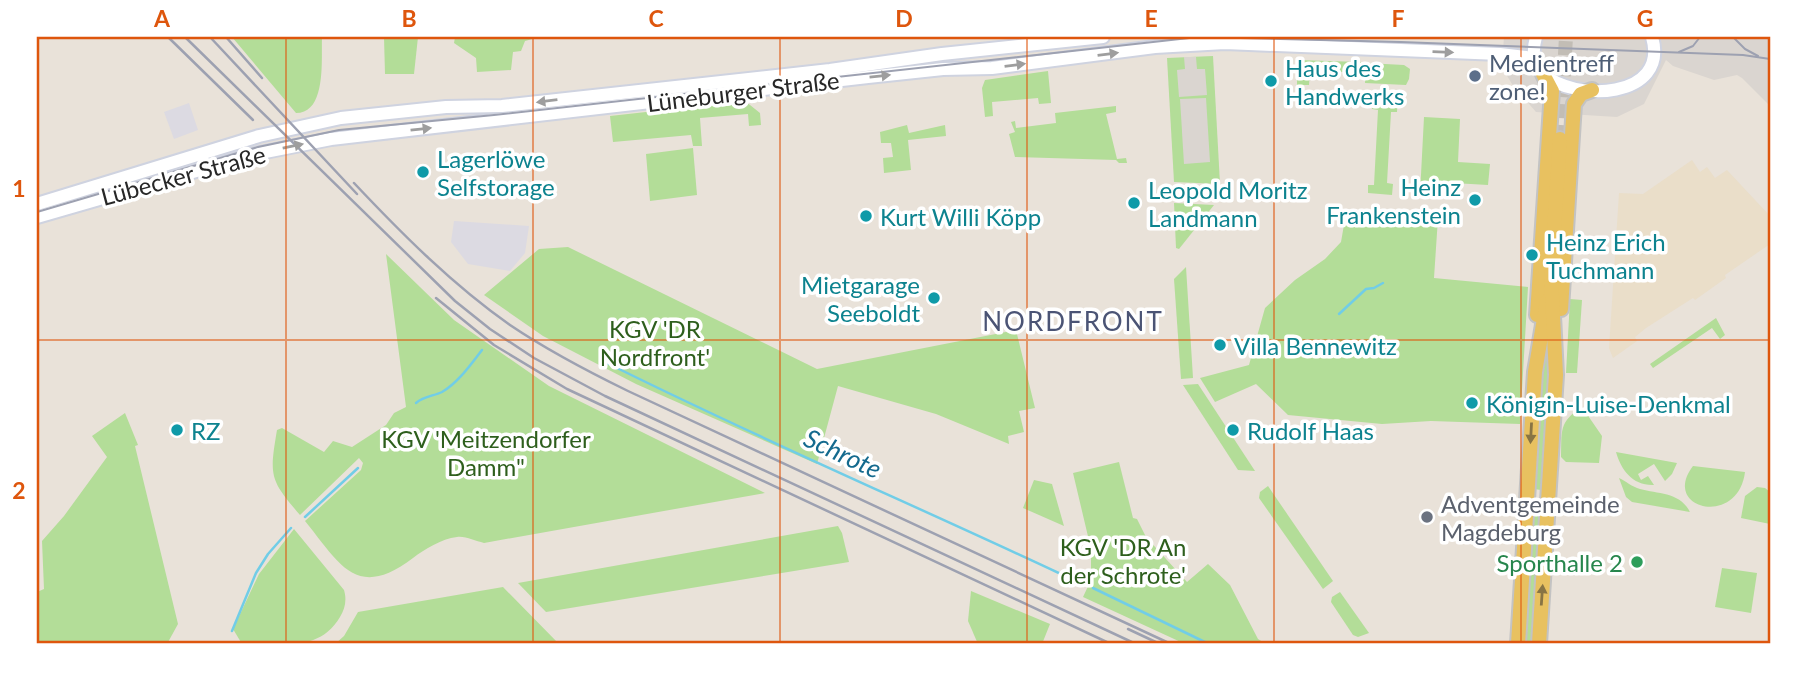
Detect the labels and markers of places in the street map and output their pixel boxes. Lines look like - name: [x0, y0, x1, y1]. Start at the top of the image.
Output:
- place label: Medientreff zone!: [1489, 48, 1614, 105]
- place label: Haus des Handwerks: [1285, 53, 1404, 110]
- marker: Medientreff zone!: [1467, 68, 1483, 84]
- marker: Haus des Handwerks: [1263, 73, 1279, 89]
- place label: Lagerlöwe Selfstorage: [437, 144, 555, 201]
- marker: Lagerlöwe Selfstorage: [415, 164, 431, 180]
- place label: Heinz Frankenstein: [1326, 172, 1461, 229]
- place label: Leopold Moritz Landmann: [1148, 175, 1308, 232]
- marker: Heinz Frankenstein: [1467, 192, 1483, 208]
- marker: Leopold Moritz Landmann: [1126, 195, 1142, 211]
- place label: Kurt Willi Köpp: [880, 202, 1041, 231]
- marker: Kurt Willi Köpp: [858, 208, 874, 224]
- place label: Heinz Erich Tuchmann: [1546, 227, 1666, 284]
- marker: Heinz Erich Tuchmann: [1524, 247, 1540, 263]
- place label: Mietgarage Seeboldt: [801, 270, 920, 327]
- marker: Mietgarage Seeboldt: [926, 290, 942, 306]
- place label: Villa Bennewitz: [1234, 331, 1397, 360]
- marker: Villa Bennewitz: [1212, 337, 1228, 353]
- place label: Königin-Luise-Denkmal: [1486, 389, 1731, 418]
- marker: Königin-Luise-Denkmal: [1464, 395, 1480, 411]
- place label: RZ: [191, 416, 220, 445]
- place label: Rudolf Haas: [1247, 416, 1374, 445]
- marker: RZ: [169, 422, 185, 438]
- marker: Rudolf Haas: [1225, 422, 1241, 438]
- place label: Adventgemeinde Magdeburg: [1441, 489, 1620, 546]
- marker: Adventgemeinde Magdeburg: [1419, 509, 1435, 525]
- place label: Sporthalle 2: [1496, 548, 1623, 577]
- marker: Sporthalle 2: [1629, 554, 1645, 570]

